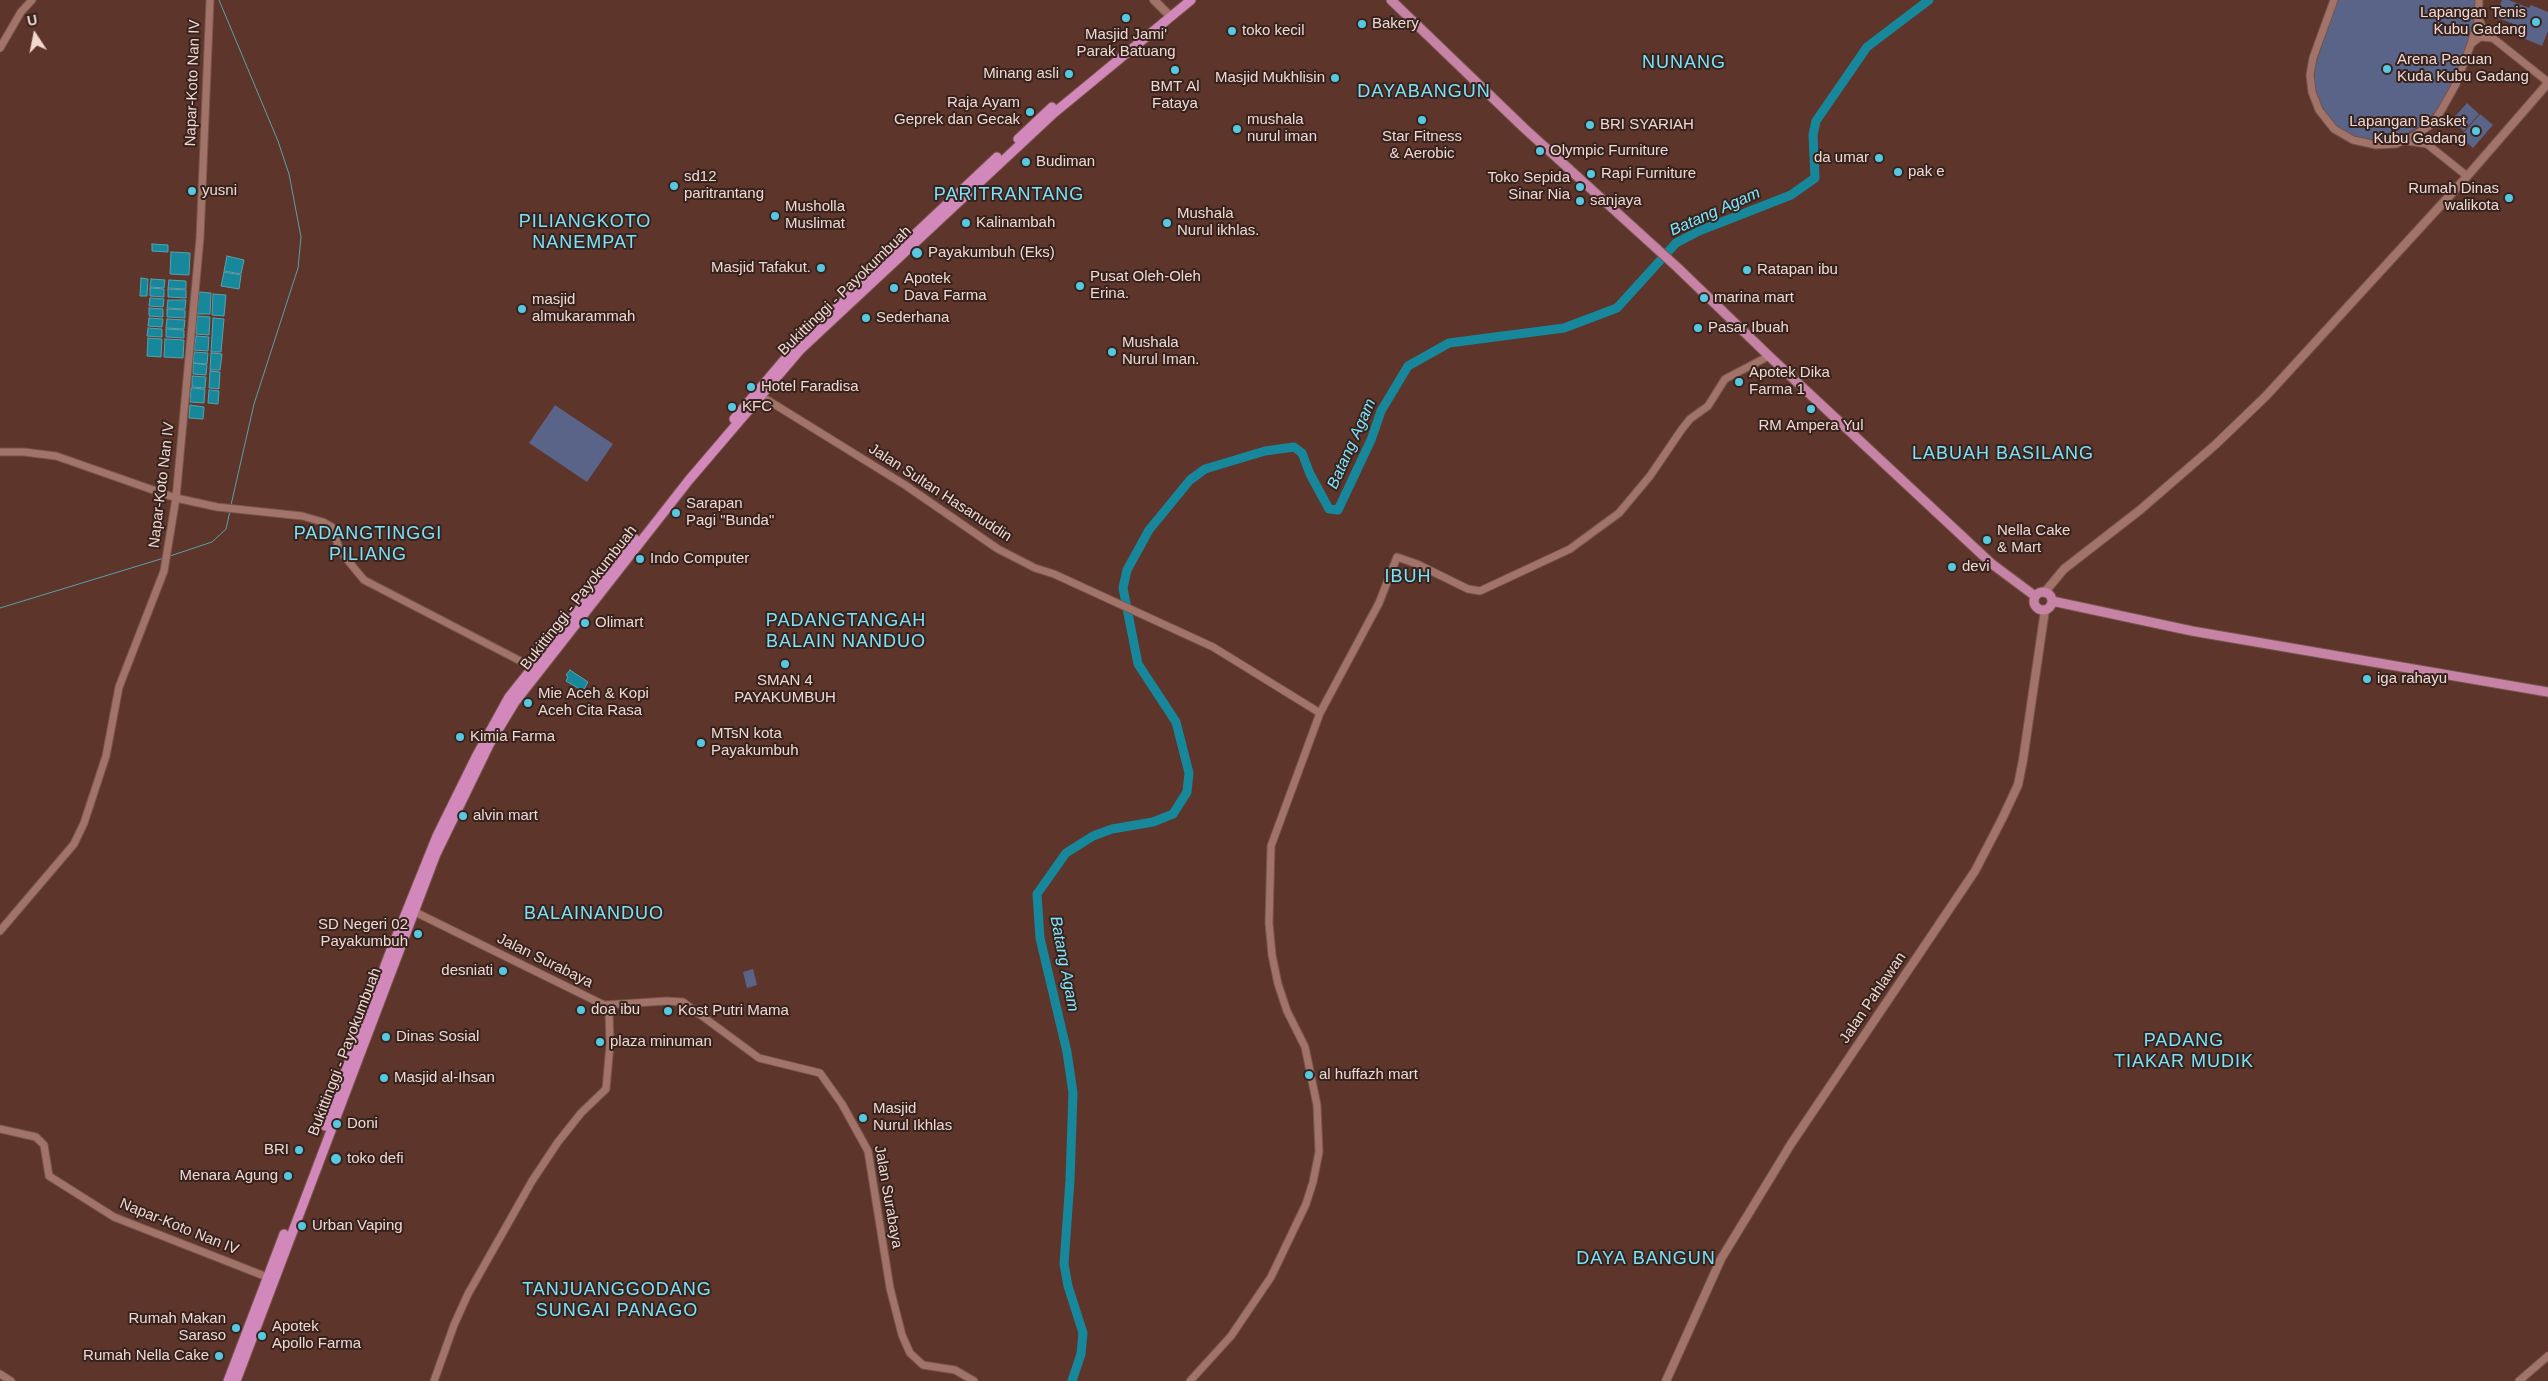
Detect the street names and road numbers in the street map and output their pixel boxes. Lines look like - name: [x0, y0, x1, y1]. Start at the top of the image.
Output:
- street label: Napar-Koto Nan IV: [182, 19, 204, 147]
- street label: Bukittinggi - Payokumbuah: [775, 223, 915, 359]
- street label: Napar-Koto Nan IV: [145, 421, 179, 549]
- street label: Jalan Sultan Hasanuddin: [865, 440, 1015, 546]
- street label: Bukittinggi - Payokumbuah: [517, 522, 641, 674]
- street label: Jalan Surabaya: [494, 930, 596, 992]
- street label: Jalan Pahlawan: [1836, 949, 1910, 1047]
- street label: Bukittinggi - Payokumbuah: [305, 965, 385, 1139]
- street label: Jalan Surabaya: [870, 1144, 906, 1250]
- street label: Napar-Koto Nan IV: [117, 1195, 241, 1259]

